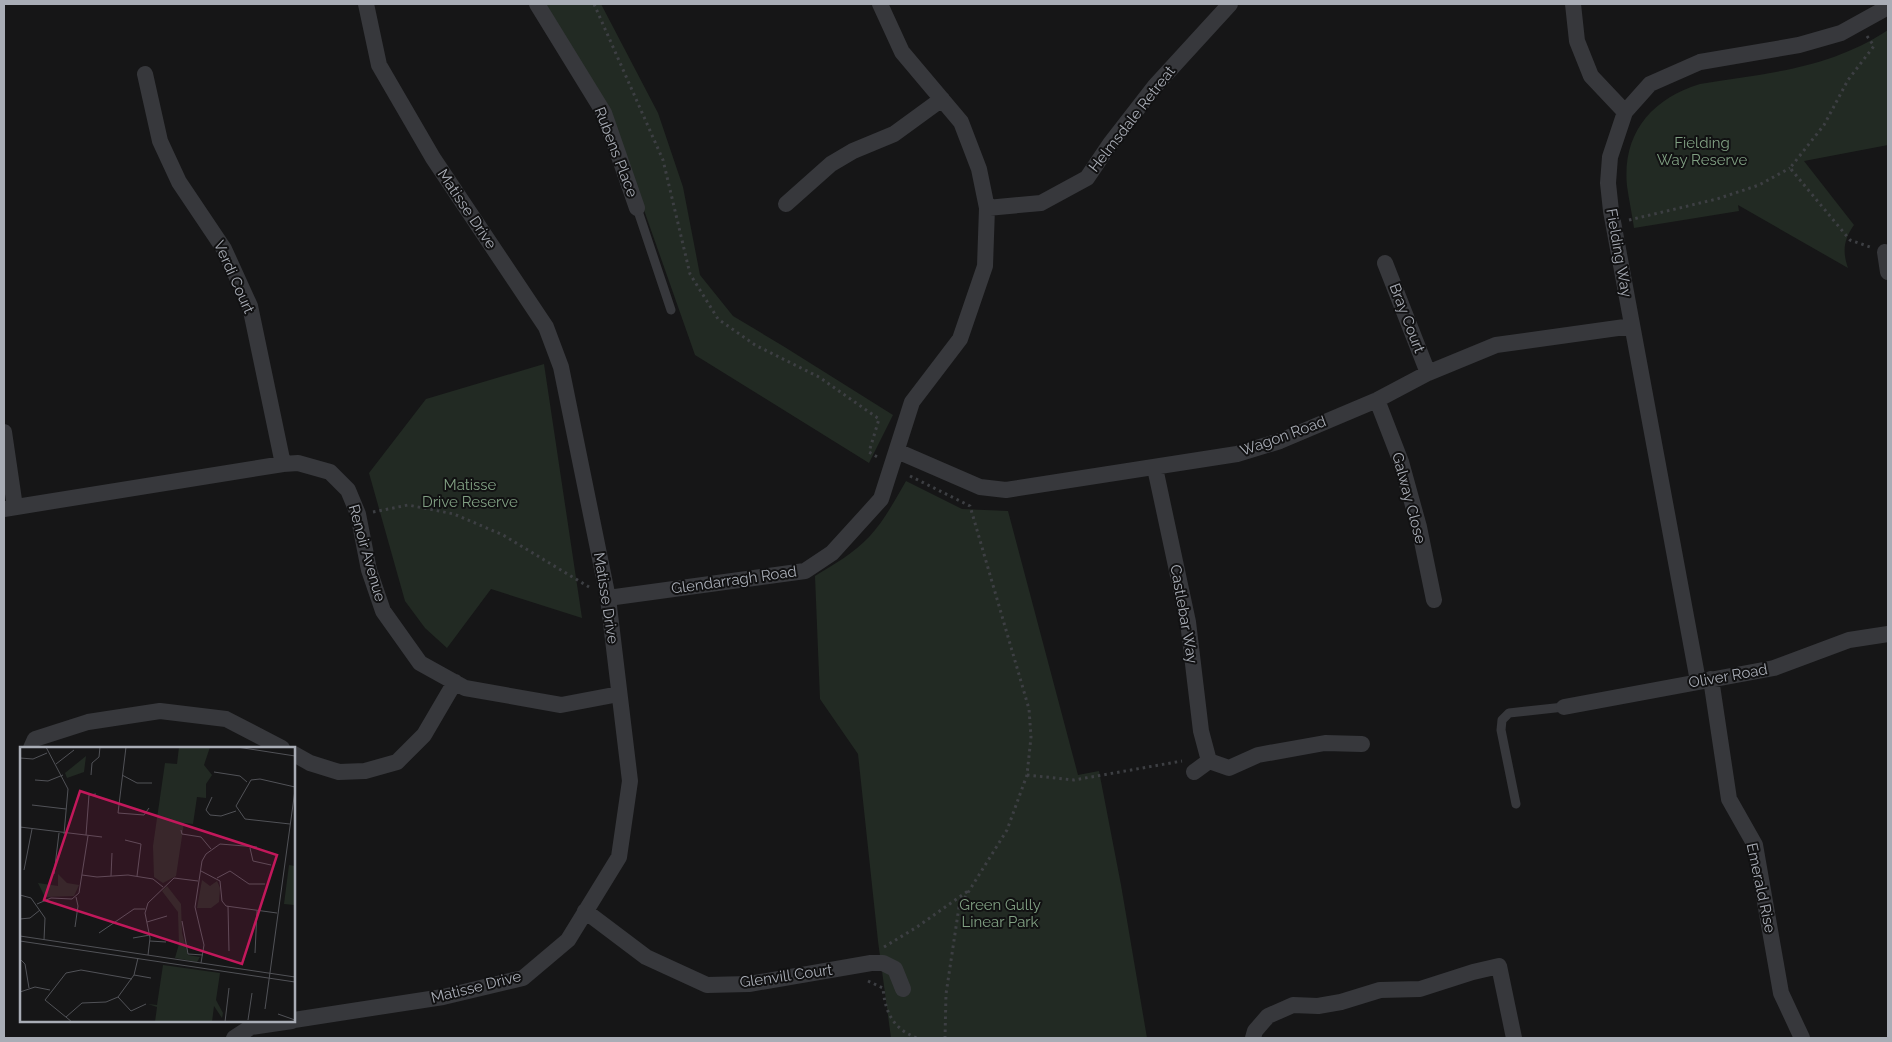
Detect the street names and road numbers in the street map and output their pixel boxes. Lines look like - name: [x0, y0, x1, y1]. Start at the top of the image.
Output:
- street label: Helmsdale Retreat: [1085, 62, 1179, 176]
- street label: Rubens Place: [591, 104, 641, 200]
- street label: Matisse Drive: [434, 166, 500, 252]
- street label: Fielding Way: [1602, 207, 1636, 299]
- street label: Verdi Court: [210, 238, 258, 316]
- street label: Bray Court: [1385, 281, 1429, 355]
- street label: Wagon Road: [1238, 412, 1328, 460]
- street label: Galway Close: [1388, 450, 1430, 546]
- street label: Renoir Avenue: [345, 502, 390, 604]
- street label: Matisse Drive: [590, 551, 622, 645]
- street label: Glendarragh Road: [670, 562, 798, 598]
- street label: Castlebar Way: [1166, 563, 1202, 665]
- street label: Oliver Road: [1687, 660, 1769, 692]
- street label: Emerald Rise: [1743, 841, 1779, 935]
- street label: Glenvill Court: [738, 961, 834, 991]
- street label: Matisse Drive: [429, 967, 523, 1007]

